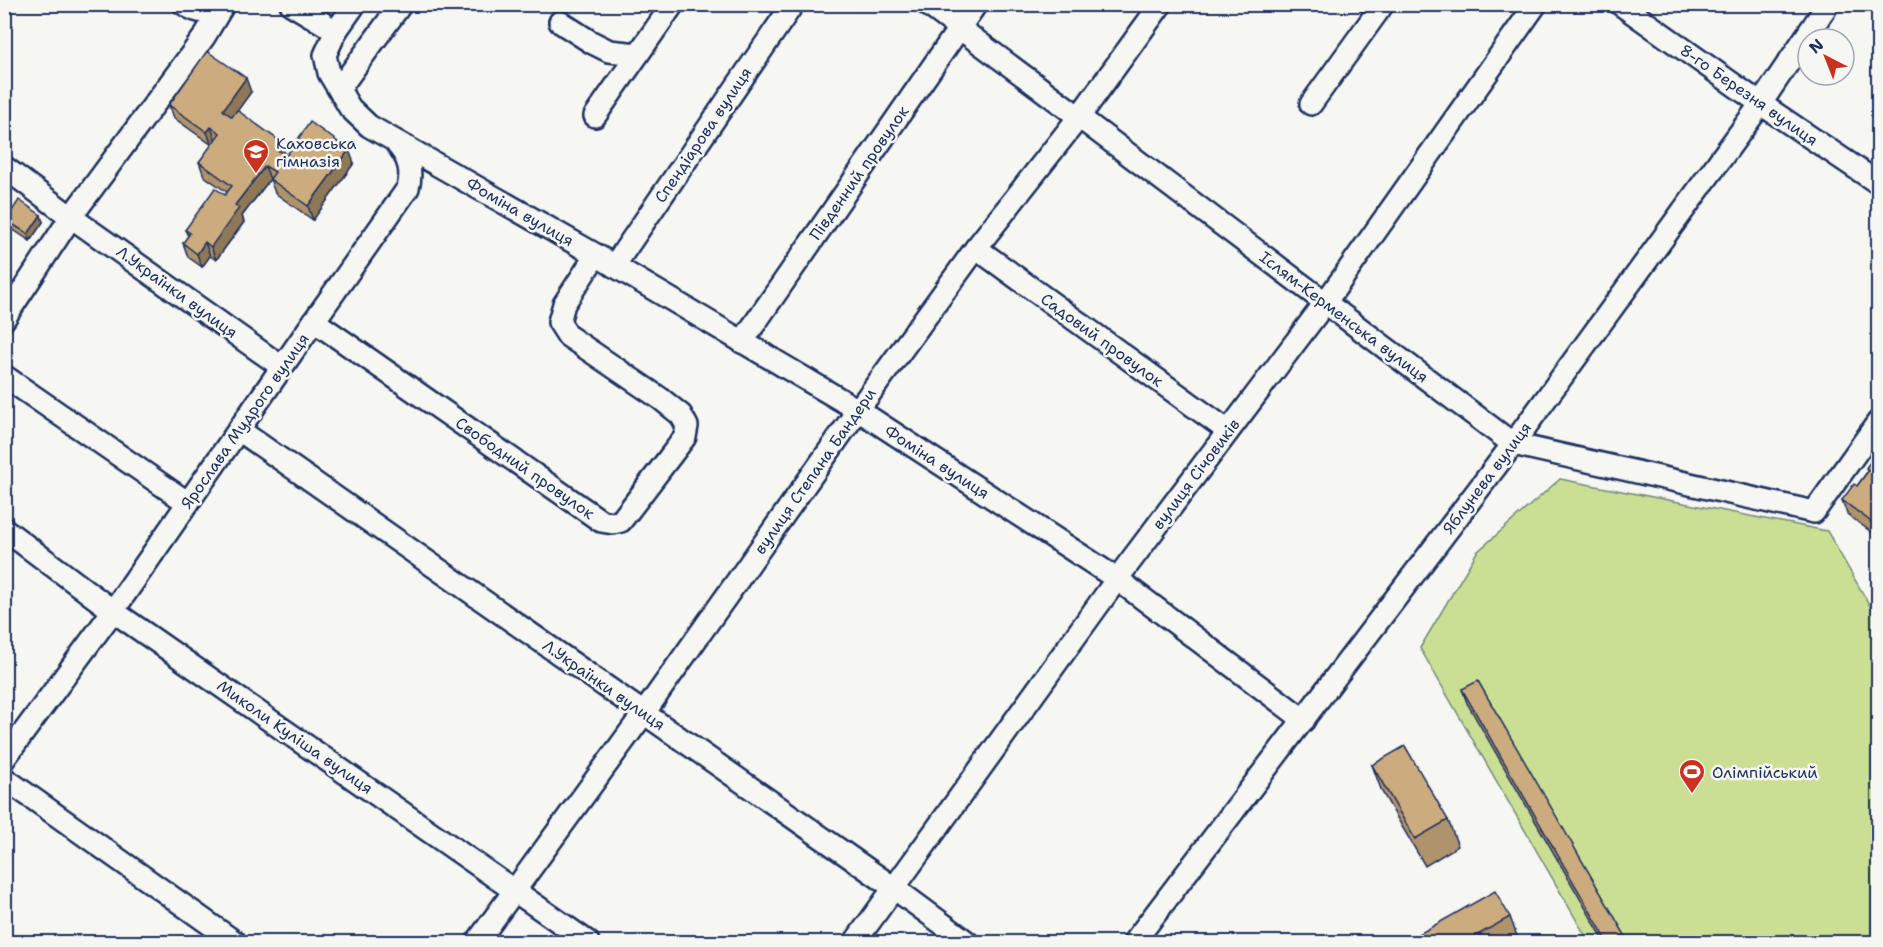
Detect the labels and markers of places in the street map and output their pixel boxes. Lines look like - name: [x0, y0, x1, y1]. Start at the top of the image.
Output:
- place label: Каховська гімназія: [276, 133, 357, 172]
- school or university icon: Каховська гімназія: [241, 137, 271, 175]
- sports icon: Олімпійський: [1677, 757, 1707, 795]
- place label: Олімпійський: [1712, 762, 1818, 783]

